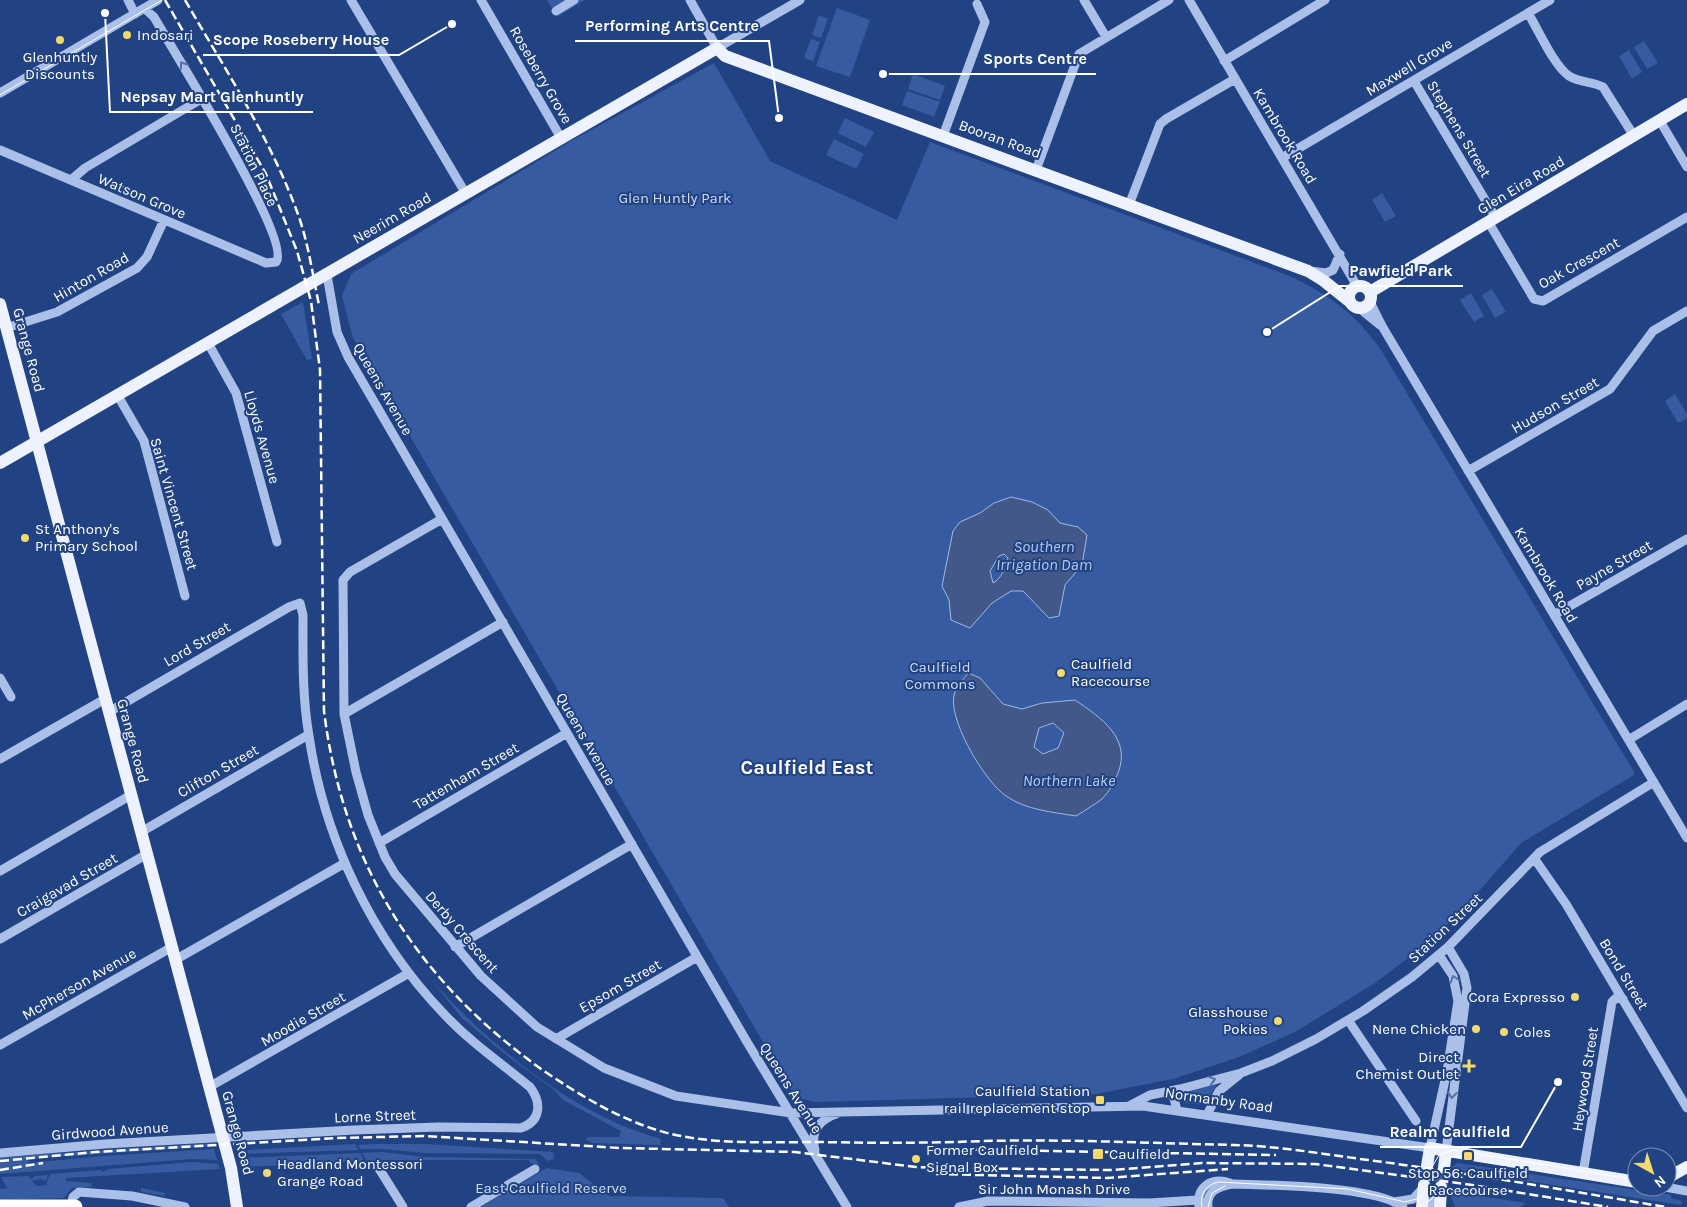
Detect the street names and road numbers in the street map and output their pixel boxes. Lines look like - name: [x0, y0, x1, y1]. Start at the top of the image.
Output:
- street label: Roseberry Grove: [506, 23, 576, 127]
- street label: Maxwell Grove: [1362, 34, 1456, 100]
- street label: Stephens Street: [1423, 77, 1495, 181]
- street label: Kambrook Road: [1249, 85, 1321, 187]
- street label: Booran Road: [956, 116, 1044, 162]
- street label: Station Place: [226, 121, 282, 209]
- street label: Glen Eira Road: [1474, 152, 1568, 218]
- street label: Watson Grove: [95, 169, 189, 223]
- street label: Neerim Road: [350, 188, 434, 248]
- street label: Oak Crescent: [1535, 233, 1623, 293]
- street label: Hinton Road: [50, 248, 132, 306]
- street label: Grange Road: [9, 306, 49, 394]
- street label: Queens Avenue: [349, 339, 417, 439]
- street label: Hudson Street: [1508, 373, 1602, 437]
- street label: Lloyds Avenue: [240, 388, 284, 486]
- street label: Saint Vincent Street: [146, 436, 202, 573]
- street label: Kambrook Road: [1510, 524, 1582, 626]
- street label: Payne Street: [1573, 536, 1656, 594]
- street label: Lord Street: [160, 617, 234, 670]
- street label: Queens Avenue: [552, 689, 620, 789]
- street label: Grange Road: [113, 697, 153, 785]
- street label: Tattenham Street: [410, 738, 522, 813]
- street label: Clifton Street: [174, 740, 262, 801]
- street label: Craigavad Street: [13, 849, 121, 921]
- street label: Derby Crescent: [421, 887, 503, 977]
- street label: Station Street: [1404, 889, 1486, 967]
- street label: Bond Street: [1596, 935, 1653, 1013]
- street label: McPherson Avenue: [19, 944, 139, 1024]
- street label: Epsom Street: [576, 955, 665, 1017]
- street label: Moodie Street: [257, 987, 349, 1051]
- street label: Heywood Street: [1568, 1025, 1602, 1133]
- street label: Queens Avenue: [756, 1039, 826, 1137]
- street label: Normanby Road: [1164, 1083, 1274, 1117]
- street label: Grange Road: [218, 1089, 258, 1177]
- street label: Lorne Street: [334, 1106, 417, 1126]
- street label: Girdwood Avenue: [51, 1118, 169, 1144]
- street label: Sir John Monash Drive: [978, 1180, 1130, 1198]

